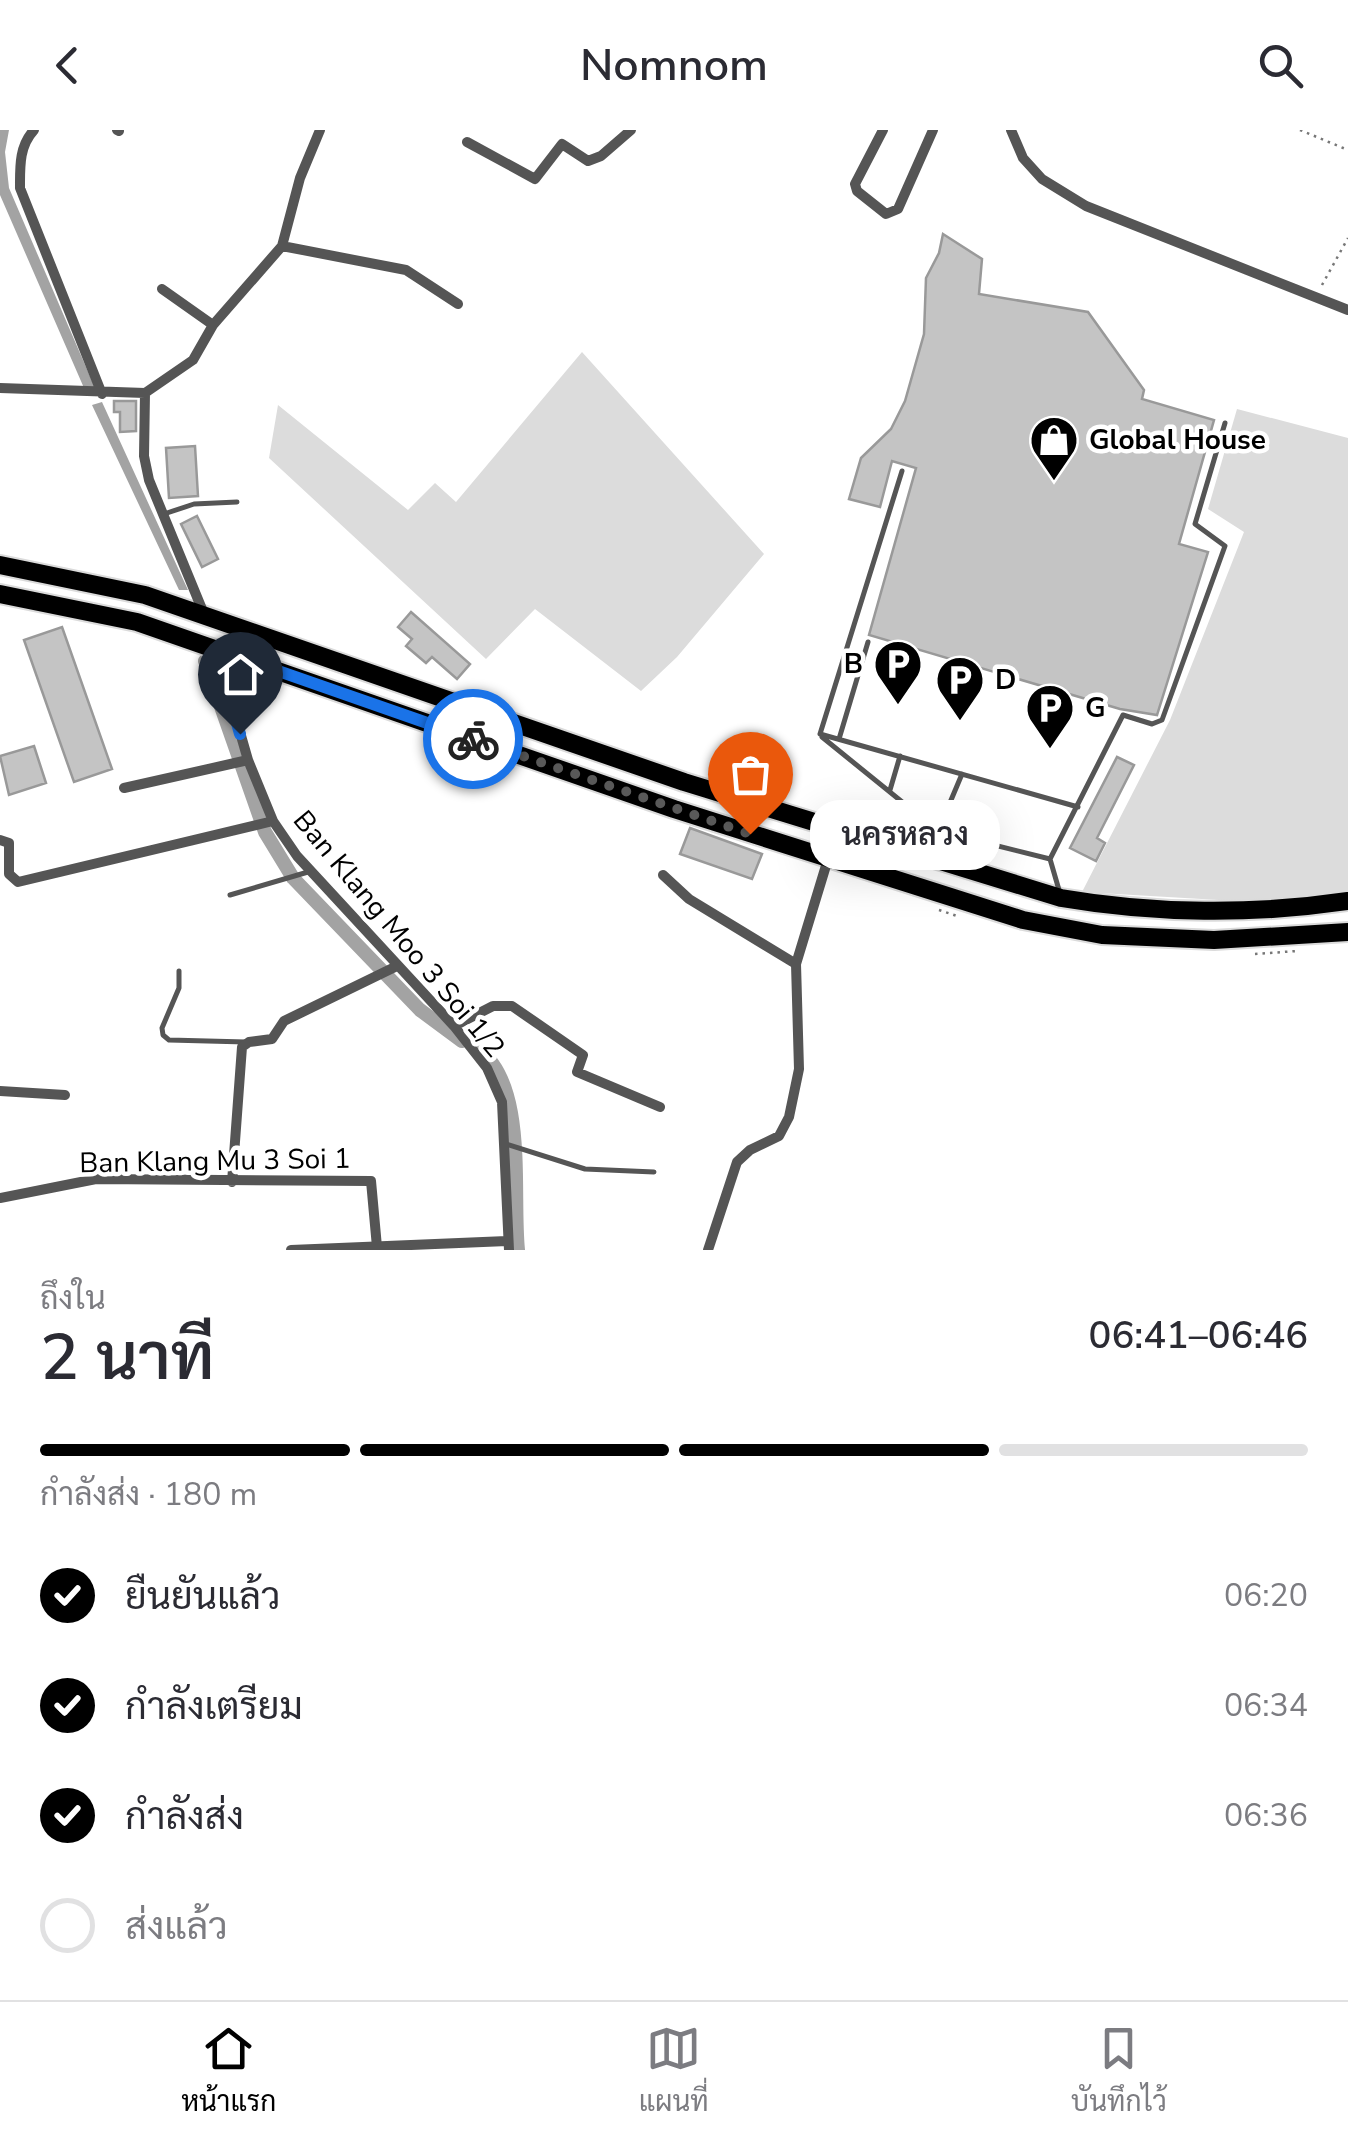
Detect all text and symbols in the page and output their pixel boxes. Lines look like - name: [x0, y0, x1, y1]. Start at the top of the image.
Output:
- text: Nomnom: [580, 35, 768, 96]
- icon: back: [40, 38, 95, 93]
- icon: search: [1253, 38, 1308, 93]
- shop icon: Global House: [1028, 414, 1080, 482]
- place label: Global House: [1089, 421, 1266, 459]
- pin: [198, 632, 283, 735]
- parking icon: B: [872, 638, 924, 706]
- place label: B: [844, 645, 863, 683]
- icon: home: [213, 647, 268, 702]
- parking icon: D: [934, 654, 986, 722]
- place label: D: [995, 661, 1016, 699]
- parking icon: G: [1024, 682, 1076, 750]
- courier: [423, 689, 523, 789]
- place label: G: [1085, 689, 1106, 727]
- icon: bike: [446, 712, 501, 767]
- pin: [708, 732, 793, 835]
- icon: bag: [723, 747, 778, 802]
- callout: นครหลวง: [810, 799, 1000, 869]
- street label: Ban Klang Moo 3 Soi 1/2: [284, 803, 514, 1065]
- text: นครหลวง: [841, 813, 969, 856]
- street label: Ban Klang Mu 3 Soi 1: [79, 1140, 351, 1182]
- text: ถึงใน: [40, 1277, 106, 1320]
- text: 06:41–06:46: [1089, 1310, 1308, 1361]
- text: 2 นาที: [40, 1313, 214, 1402]
- text: กำลังส่ง · 180 m: [40, 1473, 257, 1516]
- icon: check: [40, 1568, 95, 1623]
- text: ยืนยันแล้ว: [125, 1571, 280, 1622]
- text: 06:20: [1224, 1574, 1308, 1617]
- icon: check: [40, 1678, 95, 1733]
- text: กำลังเตรียม: [125, 1681, 303, 1732]
- text: 06:34: [1224, 1684, 1308, 1727]
- icon: check: [40, 1788, 95, 1843]
- text: กำลังส่ง: [125, 1791, 244, 1842]
- text: 06:36: [1224, 1794, 1308, 1837]
- text: ส่งแล้ว: [125, 1901, 228, 1952]
- tab: หน้าแรก: [181, 2021, 276, 2121]
- tab: แผนที่: [639, 2021, 709, 2121]
- tab: บันทึกไว้: [1071, 2021, 1167, 2121]

